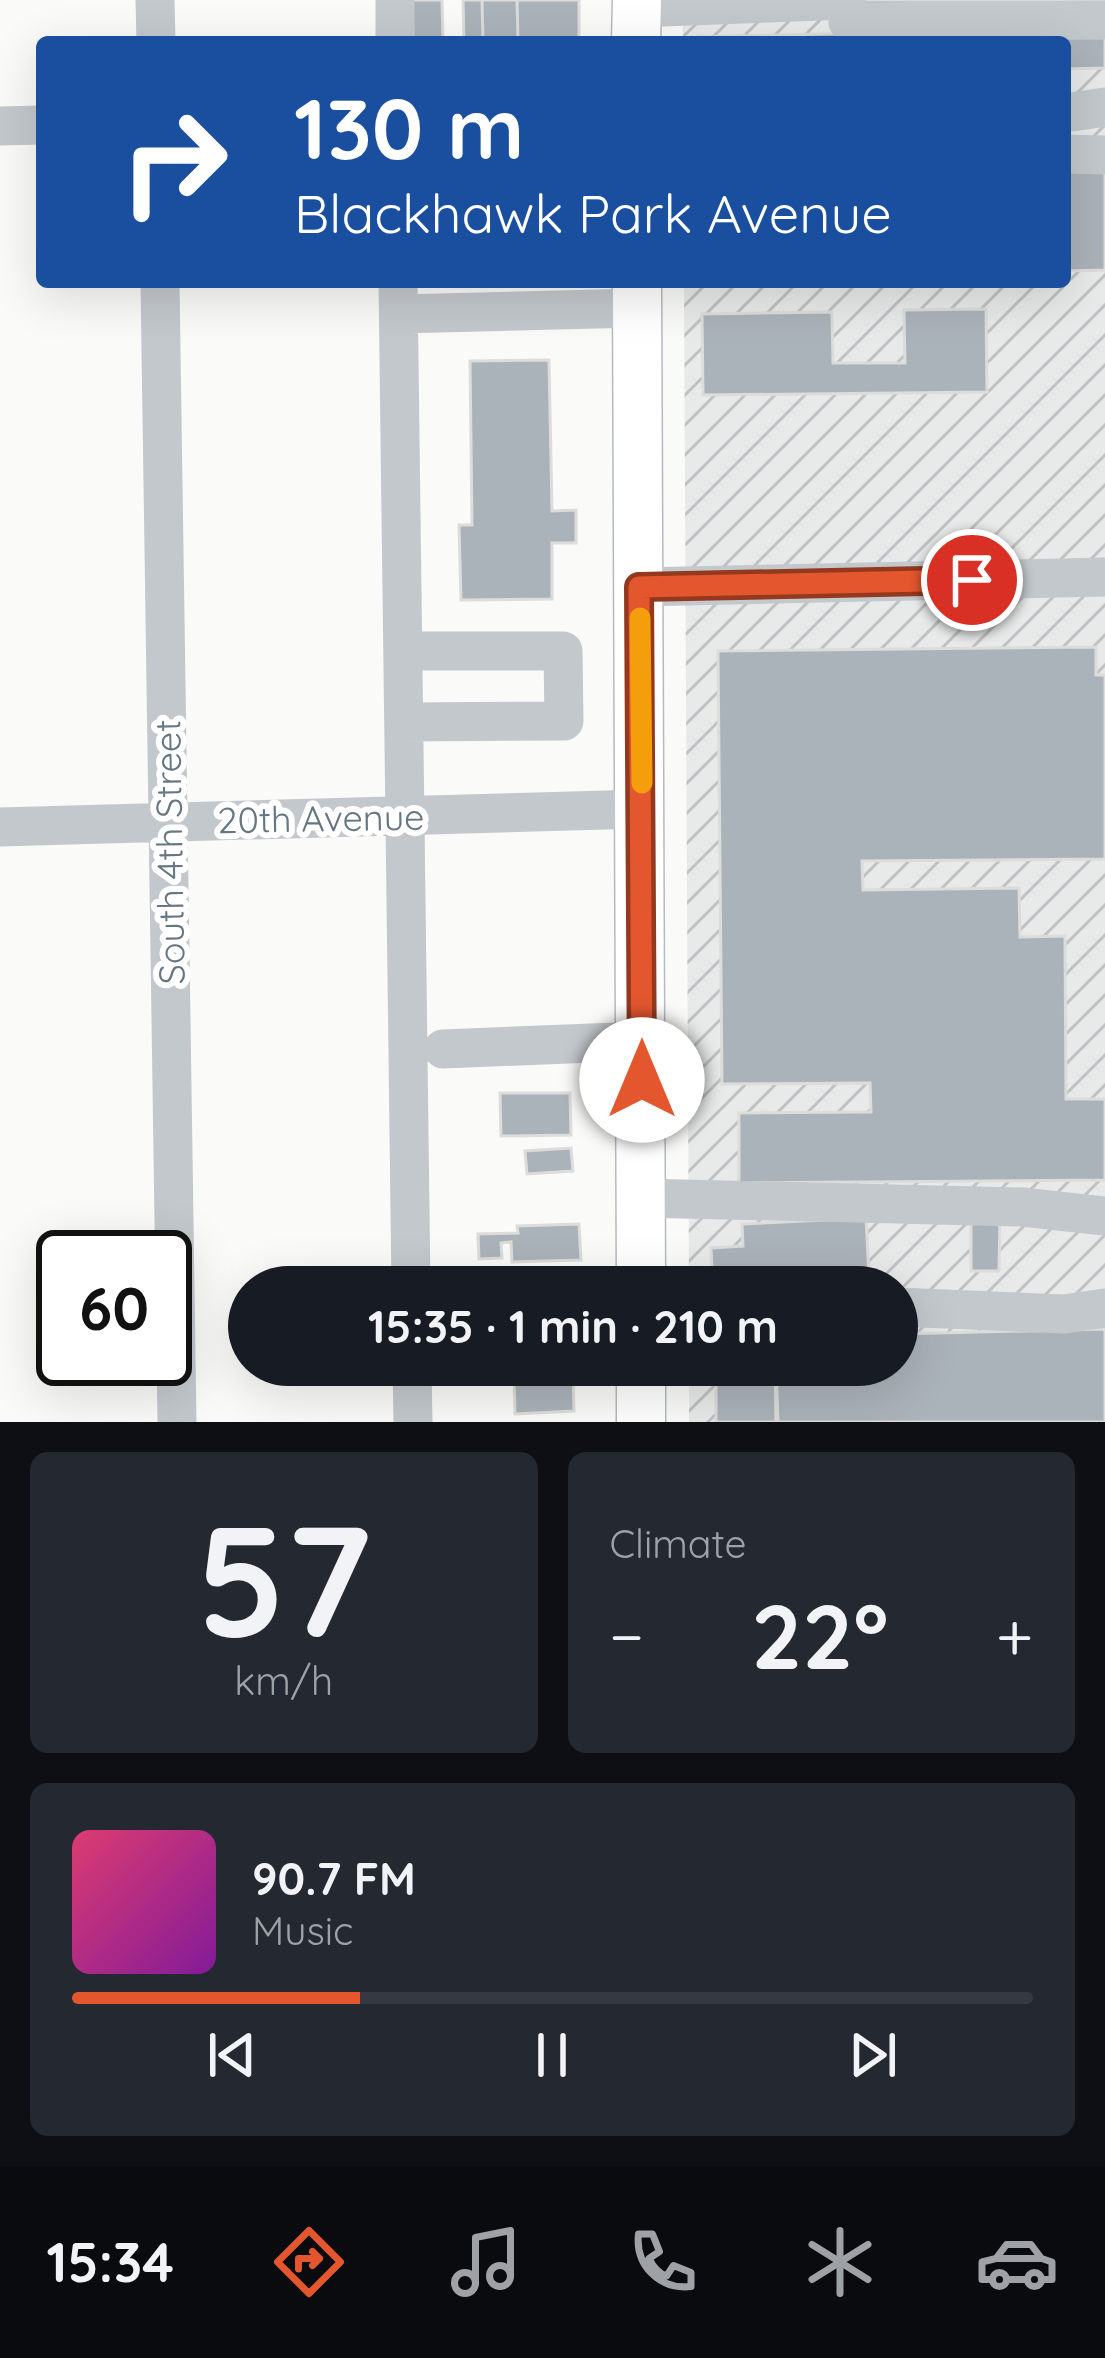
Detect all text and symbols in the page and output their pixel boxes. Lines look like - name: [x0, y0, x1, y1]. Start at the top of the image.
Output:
- text: 130 m: [294, 75, 524, 180]
- icon: right: [96, 84, 252, 240]
- text: Blackhawk Park Avenue: [294, 179, 892, 247]
- pin: [921, 529, 1023, 631]
- icon: arrive: [939, 547, 1005, 613]
- street label: South 4th Street: [144, 719, 194, 985]
- street label: 20th Avenue: [217, 794, 425, 842]
- position arrow: [579, 1017, 705, 1143]
- speed limit sign: 60: [36, 1230, 192, 1386]
- text: 15:35 · 1 min · 210 m: [368, 1298, 778, 1354]
- text: 57: [196, 1480, 372, 1675]
- text: Climate: [610, 1519, 747, 1568]
- text: 22°: [751, 1579, 889, 1692]
- text: −: [610, 1594, 644, 1677]
- text: +: [996, 1594, 1033, 1677]
- text: km/h: [234, 1656, 333, 1705]
- text: 90.7 FM: [252, 1850, 416, 1906]
- text: Music: [252, 1906, 353, 1955]
- icon: previous: [199, 2022, 265, 2088]
- icon: pause: [519, 2022, 585, 2088]
- icon: next: [840, 2022, 906, 2088]
- icon: directions: [267, 2220, 351, 2304]
- icon: music: [444, 2220, 528, 2304]
- icon: phone: [621, 2220, 705, 2304]
- icon: climate: [798, 2220, 882, 2304]
- icon: car: [975, 2220, 1059, 2304]
- text: 15:34: [46, 2228, 174, 2296]

